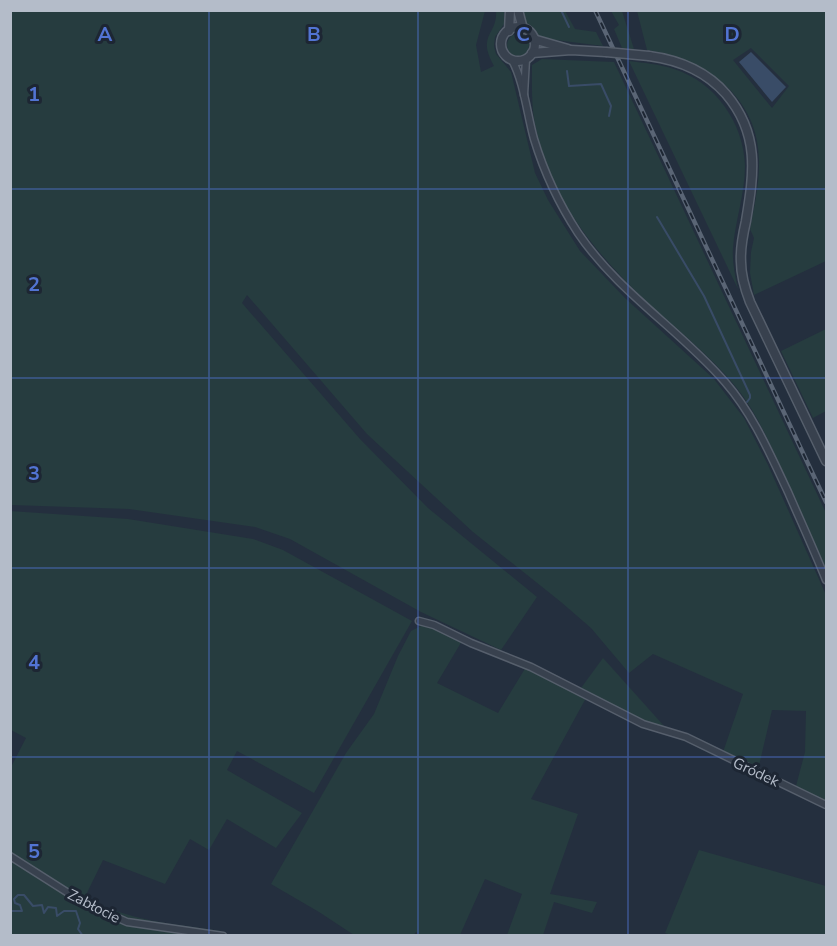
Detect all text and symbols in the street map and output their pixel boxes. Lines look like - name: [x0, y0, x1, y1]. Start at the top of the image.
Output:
- text: A: [98, 21, 113, 48]
- text: B: [307, 21, 321, 48]
- text: C: [516, 21, 530, 48]
- text: D: [724, 21, 740, 48]
- text: 1: [28, 81, 40, 108]
- text: 2: [28, 271, 40, 298]
- text: 3: [28, 460, 40, 487]
- text: 4: [28, 649, 40, 676]
- street label: Gródek: [730, 753, 783, 792]
- text: 5: [28, 838, 40, 865]
- street label: Zabłocie: [64, 884, 124, 928]

